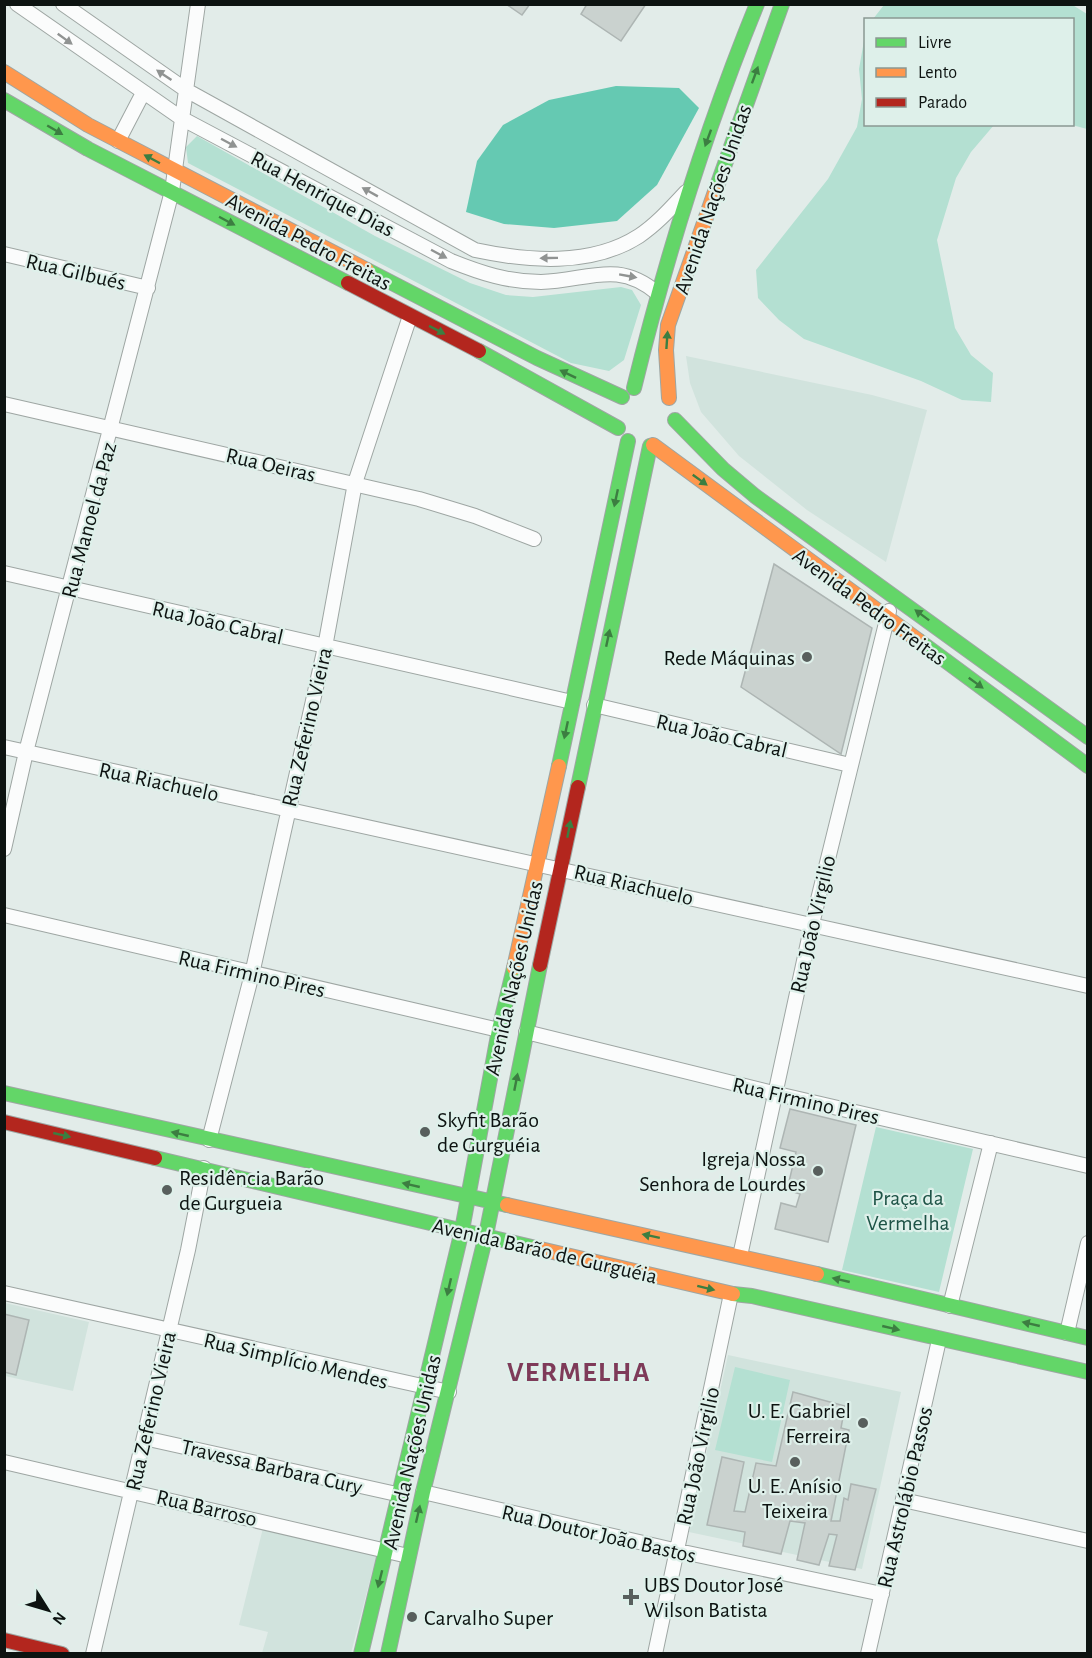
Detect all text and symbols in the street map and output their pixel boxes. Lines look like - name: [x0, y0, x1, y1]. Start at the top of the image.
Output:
- legend: [864, 18, 1074, 126]
- one-way arrow: [56, 33, 72, 45]
- text: Livre: [918, 34, 952, 52]
- text: Lento: [918, 64, 957, 82]
- one-way arrow: [751, 66, 761, 84]
- one-way arrow: [156, 70, 172, 81]
- text: Parado: [918, 94, 967, 112]
- street label: Avenida Nações Unidas: [670, 102, 756, 297]
- one-way arrow: [47, 125, 64, 135]
- one-way arrow: [702, 129, 712, 147]
- one-way arrow: [220, 138, 238, 148]
- street label: Rua Henrique Dias: [247, 147, 398, 241]
- one-way arrow: [143, 154, 160, 164]
- one-way arrow: [362, 187, 378, 198]
- street label: Avenida Pedro Freitas: [222, 189, 395, 295]
- one-way arrow: [219, 216, 236, 225]
- street label: Rua Gilbués: [24, 250, 128, 294]
- one-way arrow: [430, 250, 447, 259]
- one-way arrow: [540, 253, 559, 263]
- one-way arrow: [619, 272, 638, 281]
- one-way arrow: [429, 325, 446, 335]
- one-way arrow: [662, 330, 672, 349]
- one-way arrow: [559, 369, 576, 378]
- street label: Rua Manoel da Paz: [58, 440, 120, 601]
- street label: Rua Oeiras: [224, 444, 318, 486]
- one-way arrow: [692, 474, 708, 486]
- one-way arrow: [610, 489, 620, 507]
- street label: Avenida Pedro Freitas: [789, 544, 950, 670]
- street label: Rua João Cabral: [150, 597, 285, 649]
- one-way arrow: [914, 609, 930, 621]
- one-way arrow: [604, 628, 613, 647]
- street label: Rua Zeferino Vieira: [278, 645, 336, 809]
- place label: Rede Máquinas: [664, 647, 795, 669]
- marker: Rede Máquinas: [800, 650, 814, 664]
- one-way arrow: [967, 677, 983, 689]
- street label: Rua João Cabral: [654, 710, 789, 762]
- one-way arrow: [561, 720, 571, 739]
- street label: Rua Riachuelo: [97, 759, 221, 805]
- one-way arrow: [565, 819, 574, 838]
- street label: Rua João Virgilio: [786, 853, 840, 995]
- street label: Rua Riachuelo: [572, 861, 696, 909]
- street label: Avenida Nações Unidas: [481, 879, 547, 1078]
- street label: Rua Firmino Pires: [176, 946, 327, 1002]
- one-way arrow: [512, 1072, 521, 1091]
- street label: Rua Firmino Pires: [730, 1073, 881, 1129]
- place label: Skyfit Barão de Gurguéia: [437, 1109, 541, 1156]
- marker: Skyfit Barão de Gurguéia: [418, 1125, 432, 1139]
- one-way arrow: [171, 1128, 189, 1138]
- one-way arrow: [52, 1131, 71, 1140]
- place label: Igreja Nossa Senhora de Lourdes: [639, 1148, 806, 1195]
- marker: Igreja Nossa Senhora de Lourdes: [811, 1164, 825, 1178]
- place label: Residência Barão de Gurgueia: [179, 1167, 324, 1214]
- one-way arrow: [402, 1180, 421, 1190]
- marker: Residência Barão de Gurgueia: [160, 1183, 174, 1197]
- park label: Praça da Vermelha: [866, 1187, 950, 1234]
- street label: Avenida Barão de Gurguéia: [430, 1214, 659, 1288]
- one-way arrow: [641, 1231, 660, 1241]
- one-way arrow: [831, 1275, 850, 1284]
- one-way arrow: [444, 1278, 453, 1297]
- one-way arrow: [697, 1284, 715, 1294]
- one-way arrow: [1021, 1319, 1040, 1329]
- one-way arrow: [882, 1324, 900, 1334]
- street label: Rua Zeferino Vieira: [122, 1329, 180, 1493]
- street label: Rua Simplício Mendes: [202, 1329, 390, 1393]
- street label: Avenida Nações Unidas: [379, 1353, 445, 1552]
- district label: VERMELHA: [507, 1359, 651, 1387]
- street label: Rua João Virgilio: [673, 1385, 723, 1527]
- place label: U. E. Gabriel Ferreira: [748, 1400, 851, 1447]
- street label: Rua Astrolábio Passos: [873, 1404, 937, 1590]
- marker: U. E. Gabriel Ferreira: [856, 1416, 870, 1430]
- street label: Travessa Barbara Cury: [179, 1435, 365, 1499]
- marker: U. E. Anísio Teixeira: [788, 1455, 802, 1469]
- place label: U. E. Anísio Teixeira: [748, 1475, 842, 1522]
- street label: Rua Barroso: [154, 1486, 259, 1530]
- street label: Rua Doutor João Bastos: [500, 1501, 698, 1567]
- one-way arrow: [414, 1504, 423, 1523]
- one-way arrow: [375, 1570, 385, 1588]
- place label: UBS Doutor José Wilson Batista: [644, 1574, 783, 1621]
- north arrow: [18, 1580, 78, 1640]
- marker: UBS Doutor José Wilson Batista: [622, 1588, 640, 1606]
- place label: Carvalho Super: [424, 1607, 553, 1629]
- text: N: [49, 1609, 69, 1628]
- marker: Carvalho Super: [405, 1610, 419, 1624]

